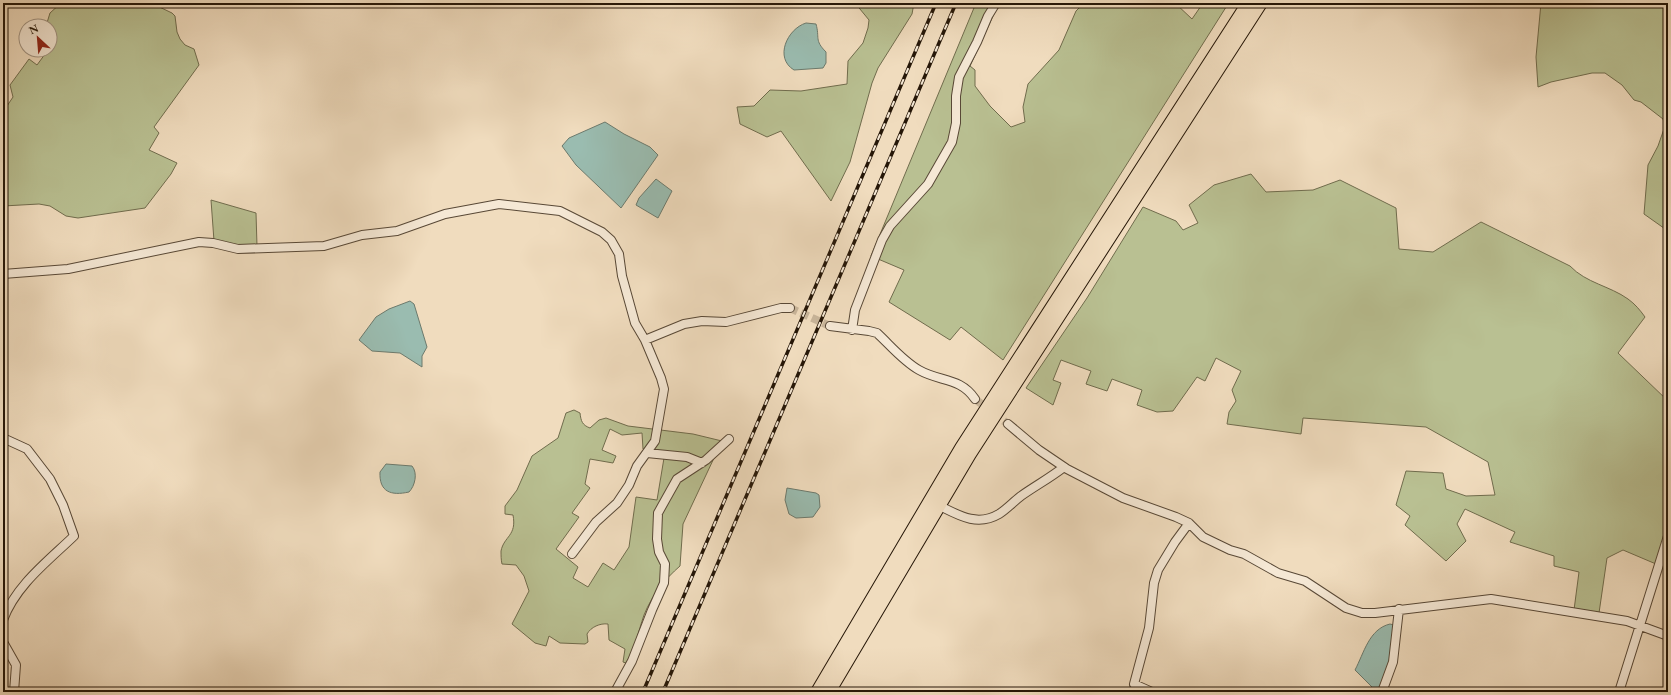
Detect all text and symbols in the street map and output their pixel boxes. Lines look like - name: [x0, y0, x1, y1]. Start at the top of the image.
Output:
- north arrow: [18, 18, 58, 58]
- text: N: [27, 21, 41, 37]

